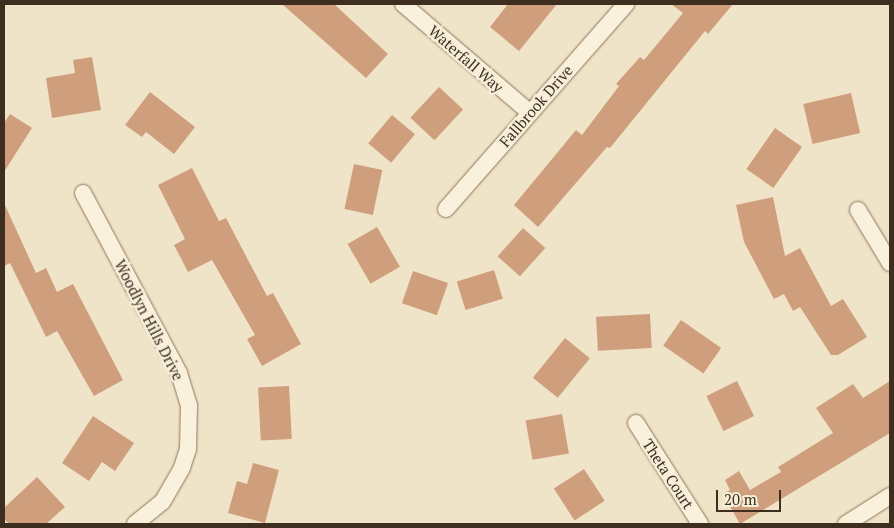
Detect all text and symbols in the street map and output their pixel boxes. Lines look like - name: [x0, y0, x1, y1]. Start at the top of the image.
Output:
- street label: Waterfall Way: [425, 22, 507, 96]
- street label: Fallbrook Drive: [496, 61, 576, 151]
- street label: Woodlyn Hills Drive: [111, 257, 187, 383]
- street label: Theta Court: [639, 436, 697, 512]
- scale bar: [719, 480, 784, 512]
- text: 20 m: [724, 489, 757, 509]

